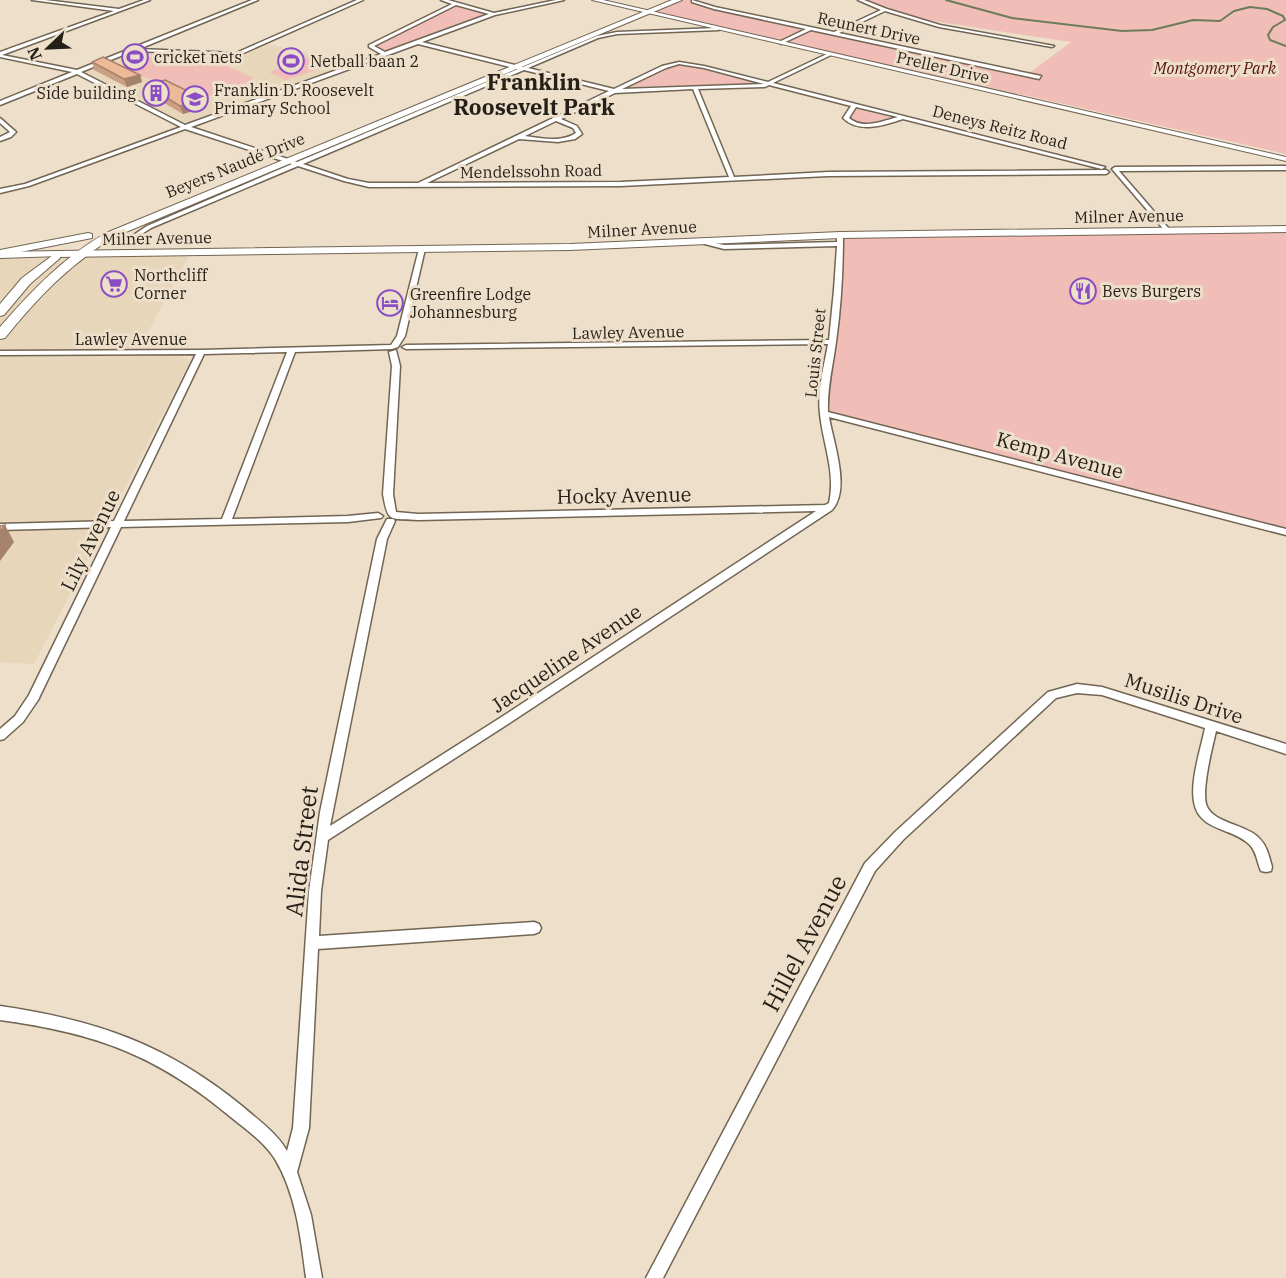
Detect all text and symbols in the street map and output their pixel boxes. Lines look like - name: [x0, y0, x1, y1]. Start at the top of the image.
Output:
- street label: Reunert Drive: [816, 7, 922, 49]
- north arrow: [18, 18, 78, 78]
- sports icon: cricket nets: [120, 42, 150, 72]
- text: N: [23, 44, 46, 64]
- sports icon: Netball baan 2: [276, 46, 306, 76]
- place label: cricket nets: [154, 47, 242, 67]
- street label: Preller Drive: [895, 47, 991, 87]
- place label: Netball baan 2: [310, 51, 419, 71]
- park label: Montgomery Park: [1153, 58, 1277, 78]
- district label: Franklin Roosevelt Park: [453, 67, 615, 121]
- building icon: Side building: [141, 78, 171, 108]
- place label: Franklin D. Roosevelt Primary School: [214, 80, 374, 118]
- place label: Side building: [37, 83, 136, 103]
- school or university icon: Franklin D. Roosevelt Primary School: [180, 84, 210, 114]
- street label: Deneys Reitz Road: [930, 101, 1070, 153]
- street label: Beyers Naudé Drive: [163, 128, 307, 202]
- street label: Mendelssohn Road: [460, 160, 603, 182]
- street label: Milner Avenue: [1074, 205, 1184, 227]
- street label: Milner Avenue: [587, 216, 697, 242]
- street label: Milner Avenue: [102, 227, 212, 249]
- place label: Northcliff Corner: [134, 265, 209, 303]
- supermarket icon: Northcliff Corner: [99, 269, 129, 299]
- restaurant icon: Bevs Burgers: [1068, 276, 1098, 306]
- place label: Bevs Burgers: [1102, 281, 1201, 301]
- place label: Greenfire Lodge Johannesburg: [410, 284, 531, 322]
- hotel icon: Greenfire Lodge Johannesburg: [375, 288, 405, 318]
- street label: Louis Street: [800, 307, 830, 399]
- street label: Lawley Avenue: [572, 321, 684, 343]
- street label: Lawley Avenue: [75, 329, 187, 349]
- street label: Kemp Avenue: [993, 425, 1127, 485]
- street label: Hocky Avenue: [556, 480, 692, 510]
- street label: Lily Avenue: [54, 485, 126, 595]
- street label: Jacqueline Avenue: [486, 598, 646, 718]
- street label: Musilis Drive: [1121, 666, 1247, 730]
- street label: Alida Street: [277, 784, 325, 918]
- street label: Hillel Avenue: [754, 869, 854, 1017]

